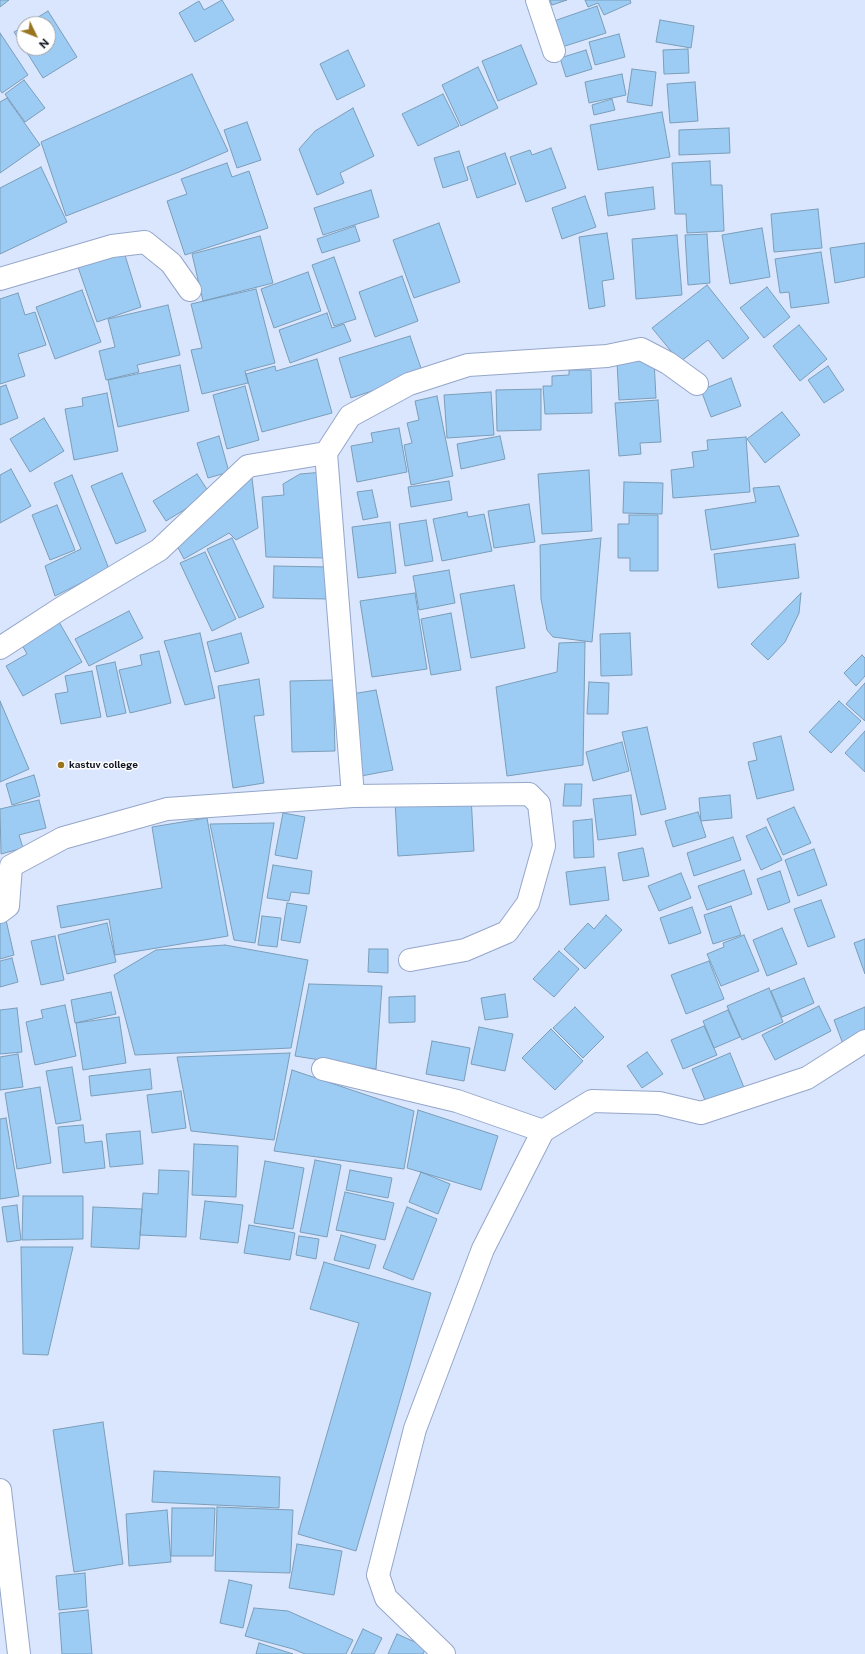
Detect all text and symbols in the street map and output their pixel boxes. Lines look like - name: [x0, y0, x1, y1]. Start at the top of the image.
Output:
- north arrow: [16, 16, 56, 56]
- text: N: [37, 36, 51, 51]
- place label: kastuv college: [69, 759, 138, 771]
- marker: kastuv college: [56, 760, 66, 770]

